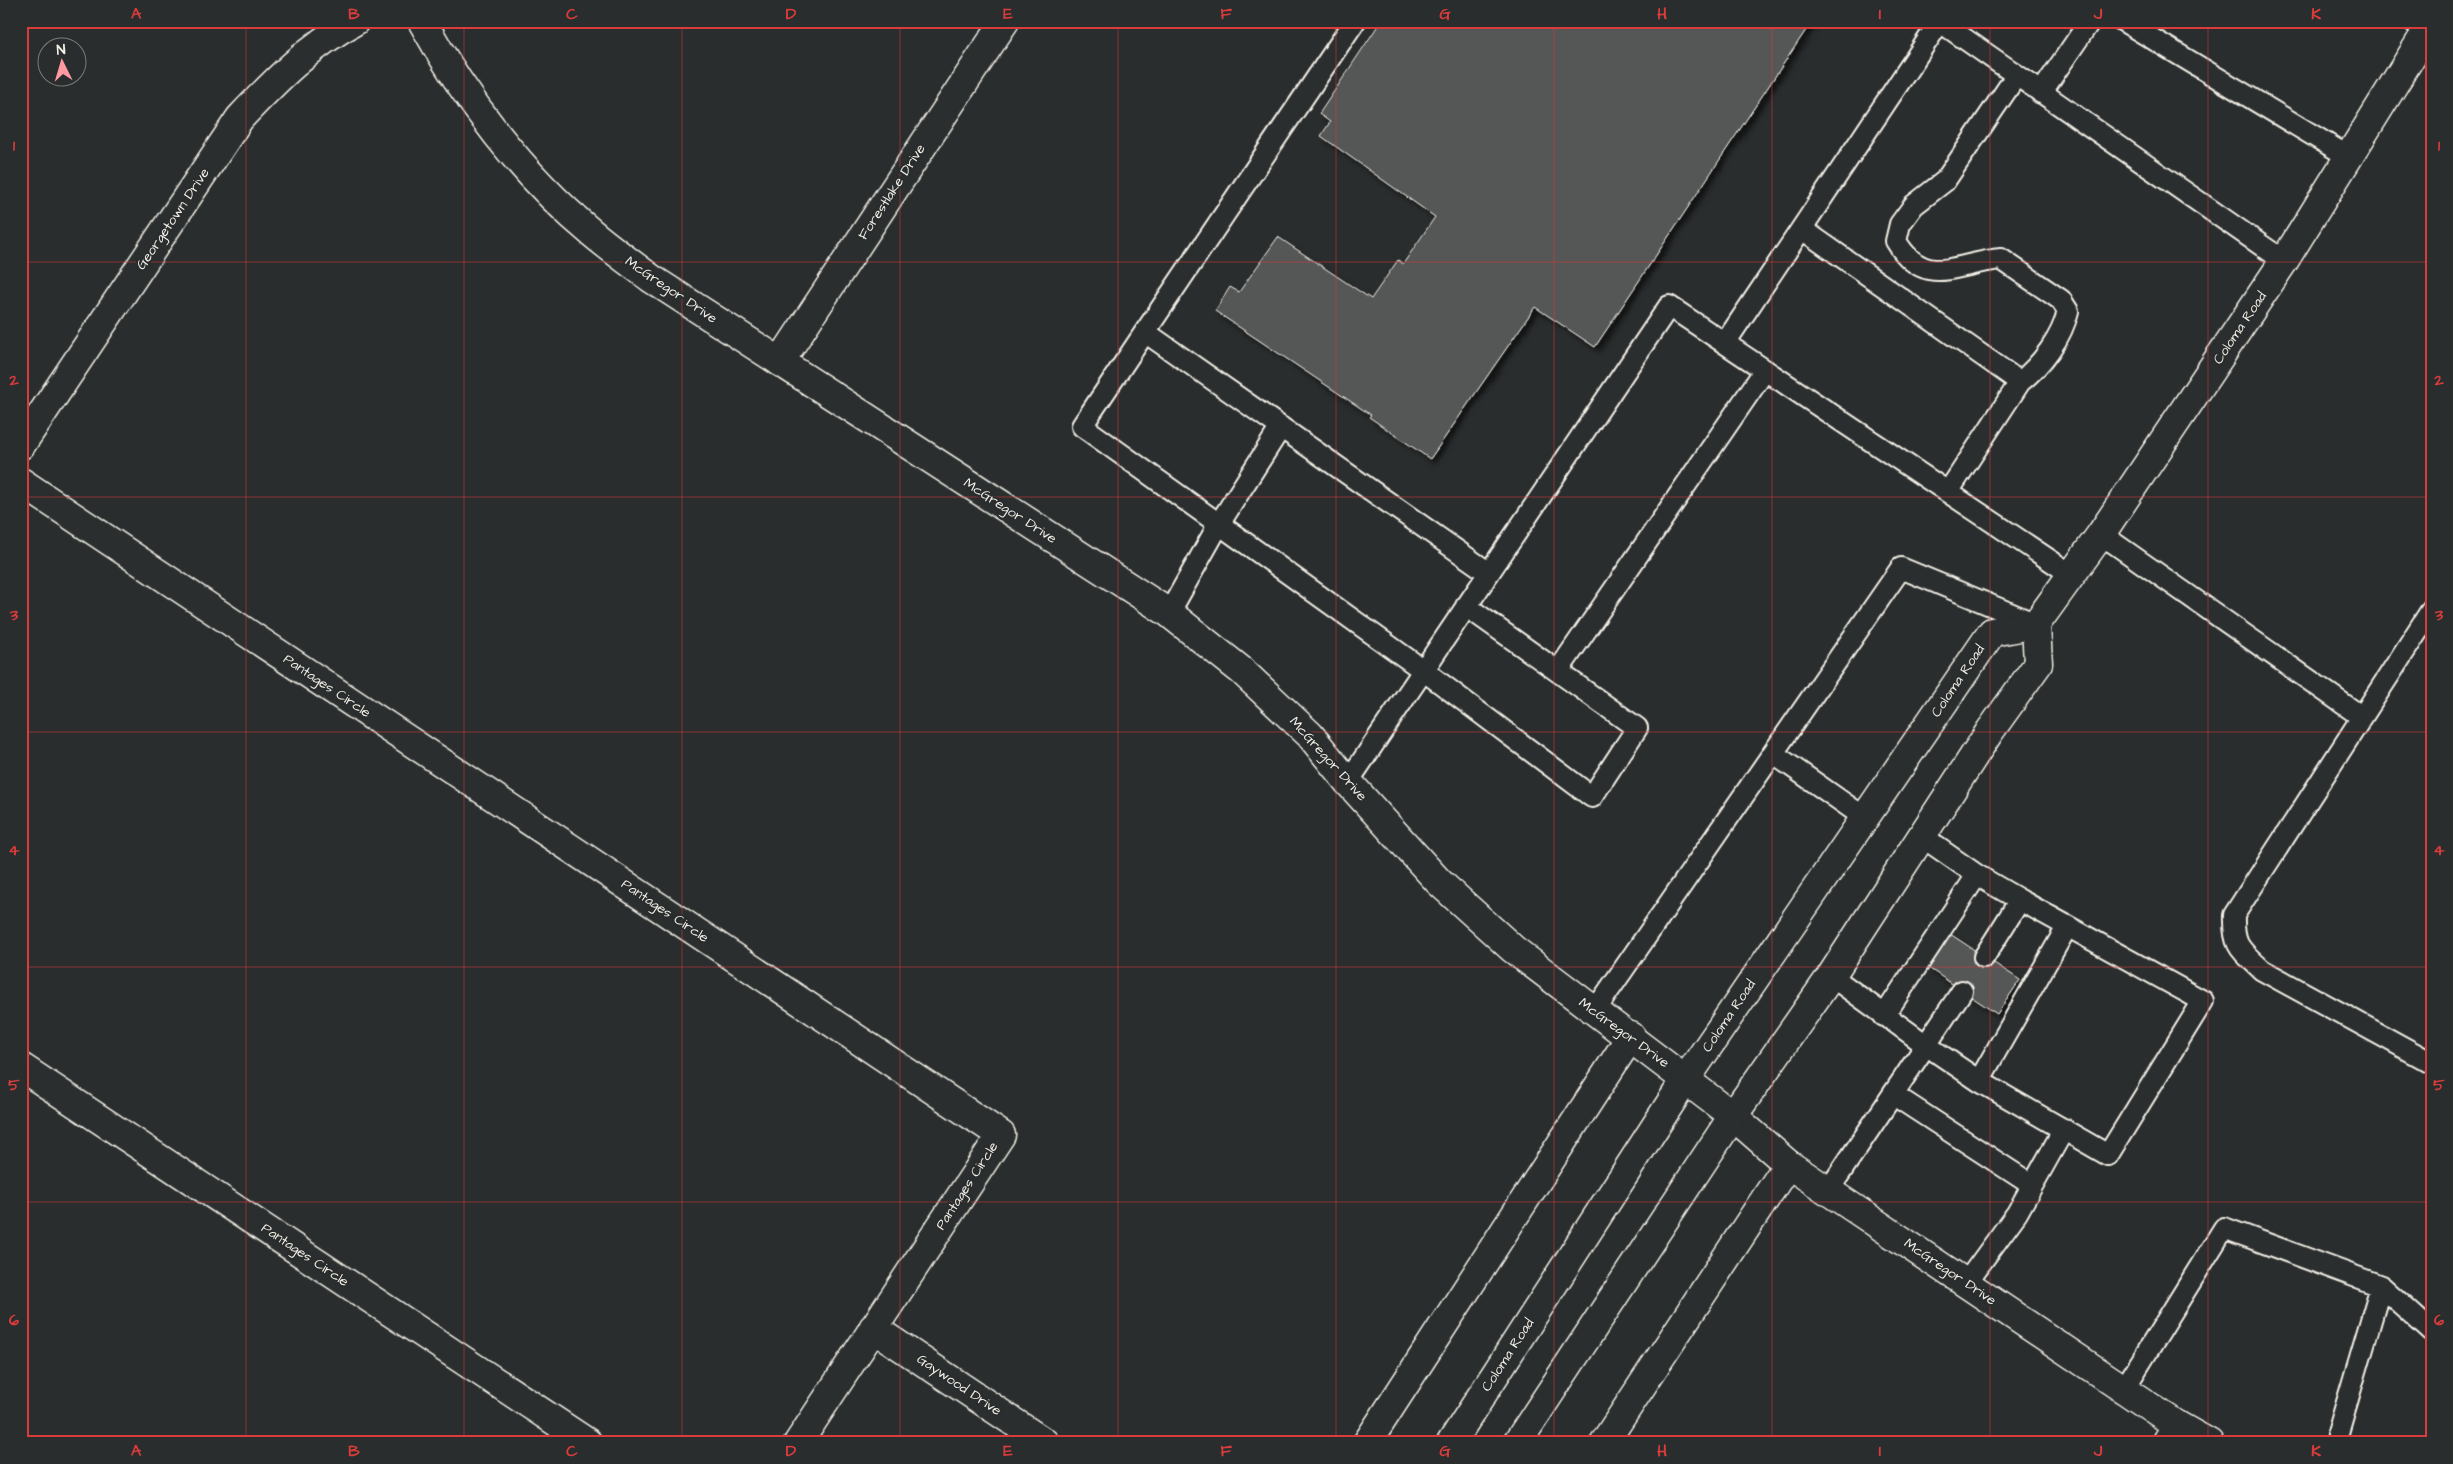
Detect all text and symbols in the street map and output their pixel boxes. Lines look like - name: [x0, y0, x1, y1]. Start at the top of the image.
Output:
- text: A: [131, 3, 142, 25]
- text: B: [348, 3, 360, 25]
- text: C: [566, 3, 578, 25]
- text: D: [786, 3, 797, 25]
- text: E: [1003, 3, 1013, 25]
- text: F: [1220, 3, 1232, 25]
- text: G: [1439, 3, 1451, 25]
- text: H: [1657, 3, 1667, 25]
- text: I: [1879, 3, 1881, 25]
- text: J: [2093, 3, 2103, 25]
- text: K: [2311, 3, 2321, 25]
- north arrow: [38, 38, 88, 88]
- text: N: [56, 40, 66, 60]
- text: 1: [13, 135, 16, 157]
- text: 1: [2438, 135, 2441, 157]
- street label: Forestlake Drive: [854, 140, 931, 244]
- street label: Georgetown Drive: [131, 164, 215, 274]
- street label: McGregor Drive: [621, 252, 722, 329]
- street label: Coloma Road: [2208, 288, 2272, 368]
- text: 2: [8, 369, 19, 391]
- text: 2: [2433, 369, 2444, 391]
- street label: McGregor Drive: [959, 473, 1061, 549]
- text: 3: [9, 604, 19, 626]
- text: 3: [2434, 604, 2444, 626]
- street label: Coloma Road: [1926, 641, 1990, 721]
- street label: Pantages Circle: [279, 649, 375, 723]
- street label: McGregor Drive: [1285, 712, 1372, 806]
- text: 4: [9, 839, 20, 861]
- text: 4: [2434, 839, 2445, 861]
- street label: Pantages Circle: [617, 874, 713, 948]
- street label: Coloma Road: [1697, 976, 1761, 1056]
- street label: McGregor Drive: [1575, 993, 1674, 1073]
- text: 5: [8, 1074, 20, 1096]
- text: 5: [2433, 1074, 2445, 1096]
- street label: Pantages Circle: [931, 1138, 1003, 1234]
- street label: Pantages Circle: [257, 1218, 353, 1292]
- street label: McGregor Drive: [1900, 1234, 2001, 1311]
- text: 6: [9, 1309, 19, 1331]
- text: 6: [2434, 1309, 2444, 1331]
- street label: Coloma Road: [1477, 1314, 1539, 1396]
- street label: Gaywood Drive: [913, 1349, 1006, 1421]
- text: A: [131, 1440, 142, 1462]
- text: B: [348, 1440, 360, 1462]
- text: C: [566, 1440, 578, 1462]
- text: D: [786, 1440, 797, 1462]
- text: E: [1003, 1440, 1013, 1462]
- text: F: [1220, 1440, 1232, 1462]
- text: G: [1439, 1440, 1451, 1462]
- text: H: [1657, 1440, 1667, 1462]
- text: I: [1879, 1440, 1881, 1462]
- text: J: [2093, 1440, 2103, 1462]
- text: K: [2311, 1440, 2321, 1462]

